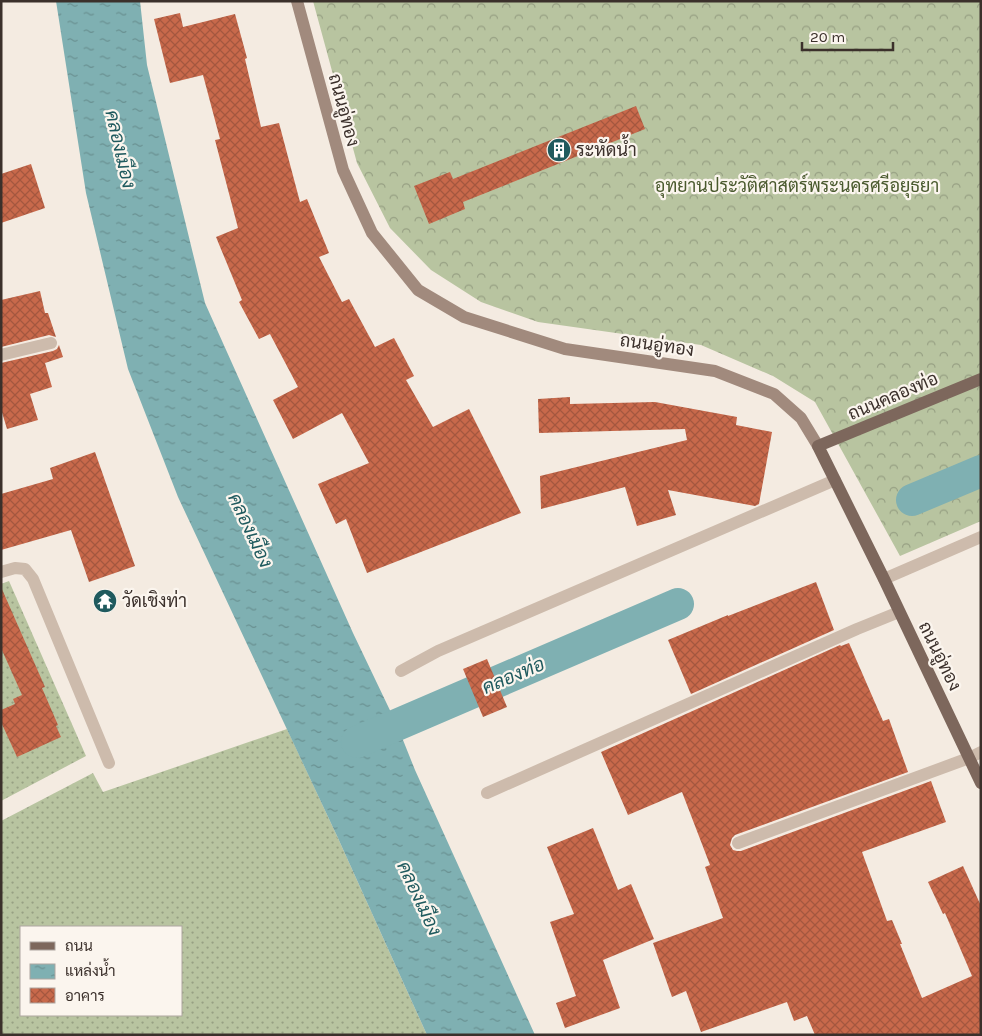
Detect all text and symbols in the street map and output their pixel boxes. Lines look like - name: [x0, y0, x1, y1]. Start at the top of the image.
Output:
- scale bar: [802, 20, 893, 52]
- text: 20 m: [810, 28, 845, 46]
- street label: ถนนอู่ทอง: [322, 71, 365, 149]
- water label: คลองเมือง: [100, 108, 142, 191]
- place label: ระหัดน้ำ: [576, 134, 637, 161]
- building icon: ระหัดน้ำ: [546, 137, 572, 163]
- park label: อุทยานประวัติศาสตร์พระนครศรีอยุธยา: [655, 173, 939, 198]
- street label: ถนนอู่ทอง: [618, 328, 696, 363]
- street label: ถนนคลองท่อ: [844, 366, 941, 425]
- water label: คลองเมือง: [223, 489, 279, 571]
- temple icon: วัดเชิงท่า: [92, 588, 118, 614]
- place label: วัดเชิงท่า: [122, 589, 187, 612]
- street label: ถนนอู่ทอง: [912, 617, 967, 695]
- water label: คลองท่อ: [478, 652, 548, 699]
- water label: คลองเมือง: [392, 857, 448, 939]
- legend: [20, 926, 182, 1016]
- text: ถนน: [65, 937, 93, 955]
- text: แหล่งน้ำ: [65, 958, 116, 980]
- text: อาคาร: [65, 987, 105, 1005]

